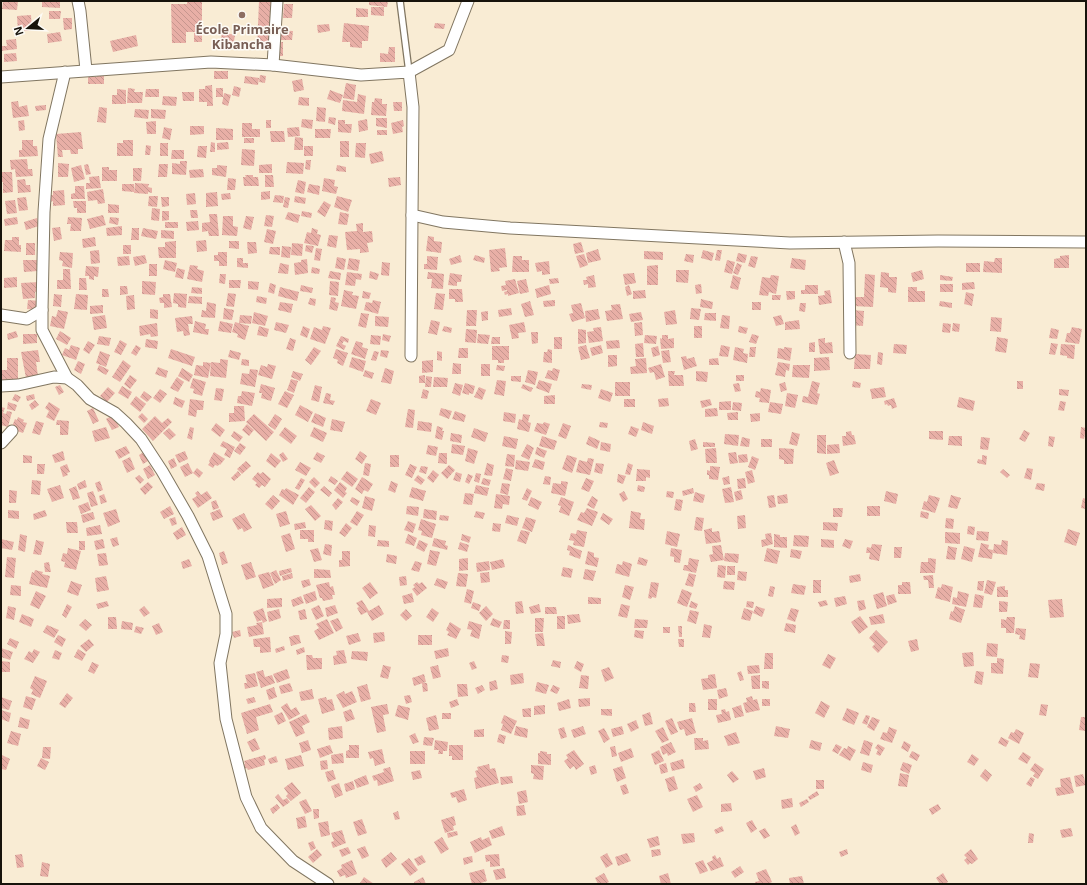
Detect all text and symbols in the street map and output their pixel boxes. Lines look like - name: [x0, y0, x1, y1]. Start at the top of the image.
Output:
- north arrow: [8, 8, 48, 48]
- marker: École Primaire Kibancha: [237, 10, 247, 20]
- place label: École Primaire Kibancha: [195, 20, 289, 53]
- text: N: [9, 25, 27, 38]

